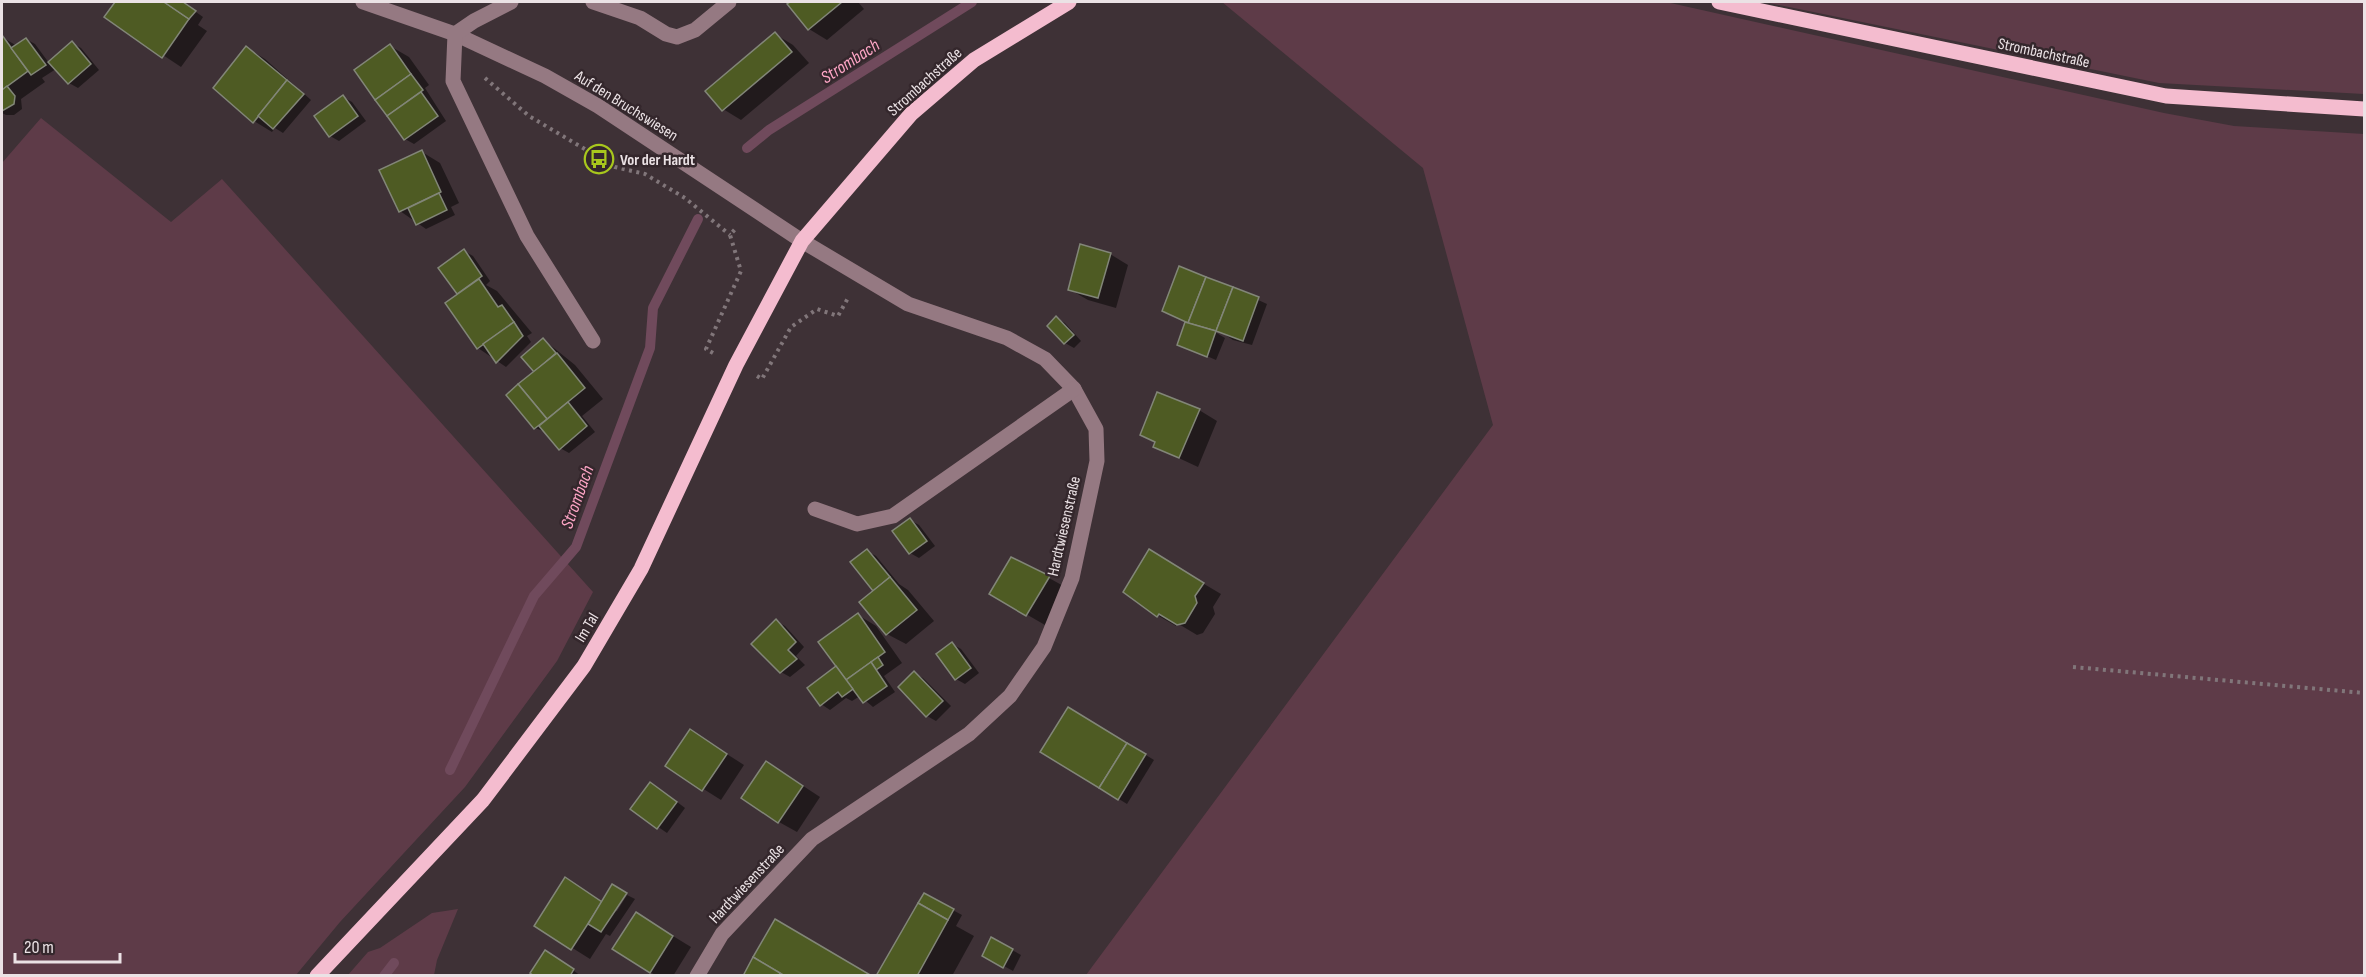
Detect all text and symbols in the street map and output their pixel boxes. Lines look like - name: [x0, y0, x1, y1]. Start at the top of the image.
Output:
- street label: Strombachstraße: [1996, 34, 2091, 72]
- water label: Strombach: [817, 35, 884, 88]
- street label: Strombachstraße: [884, 44, 966, 120]
- street label: Auf den Bruchswiesen: [570, 66, 681, 146]
- bus stop icon: Vor der Hardt: [583, 143, 615, 175]
- place label: Vor der Hardt: [620, 151, 695, 170]
- water label: Strombach: [556, 462, 599, 532]
- street label: Hardtwiesenstraße: [1044, 475, 1085, 578]
- street label: Im Tal: [571, 610, 603, 646]
- street label: Hardtwiesenstraße: [705, 840, 789, 928]
- scale bar: [15, 926, 120, 964]
- text: 20 m: [24, 937, 54, 958]

